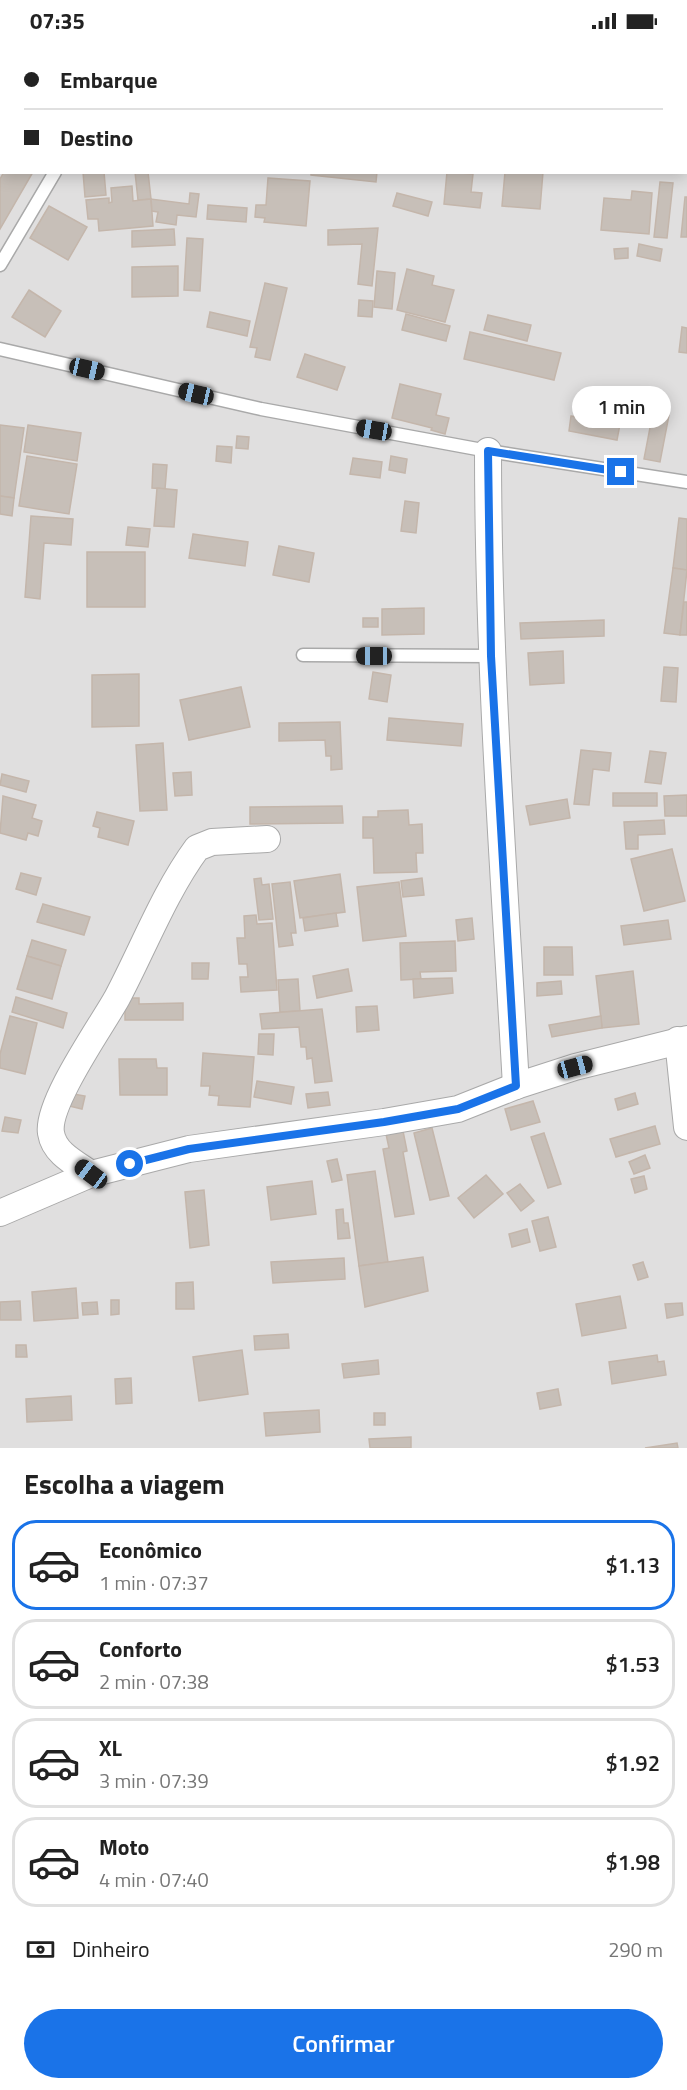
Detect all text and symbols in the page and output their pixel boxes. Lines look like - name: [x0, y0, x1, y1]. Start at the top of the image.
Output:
- text: 07:35: [30, 4, 85, 38]
- text: Embarque: [60, 63, 157, 97]
- text: Destino: [60, 121, 133, 155]
- car: [67, 356, 107, 382]
- car: [176, 381, 216, 407]
- callout: 1 min: [572, 385, 670, 427]
- text: 1 min: [597, 391, 646, 422]
- car: [355, 418, 393, 442]
- route end: [607, 458, 634, 485]
- car: [356, 647, 392, 665]
- car: [555, 1054, 595, 1080]
- route start: [116, 1150, 143, 1177]
- car: [71, 1156, 111, 1192]
- text: Escolha a viagem: [24, 1463, 225, 1504]
- text: Econômico: [99, 1533, 202, 1567]
- icon: car: [27, 1538, 81, 1592]
- text: $1.13: [605, 1548, 660, 1582]
- text: 1 min · 07:37: [99, 1567, 209, 1598]
- text: Conforto: [99, 1632, 182, 1666]
- icon: car: [27, 1637, 81, 1691]
- text: $1.53: [605, 1647, 660, 1681]
- text: 2 min · 07:38: [99, 1666, 209, 1697]
- text: XL: [99, 1731, 122, 1765]
- icon: car: [27, 1736, 81, 1790]
- text: $1.92: [605, 1746, 660, 1780]
- text: 3 min · 07:39: [99, 1765, 209, 1796]
- text: Moto: [99, 1830, 149, 1864]
- icon: car: [27, 1835, 81, 1889]
- text: $1.98: [605, 1845, 660, 1879]
- text: 4 min · 07:40: [99, 1864, 209, 1895]
- text: Dinheiro: [72, 1932, 150, 1966]
- icon: cash: [24, 1933, 57, 1966]
- text: 290 m: [608, 1934, 663, 1965]
- button: Confirmar: [24, 2009, 663, 2078]

